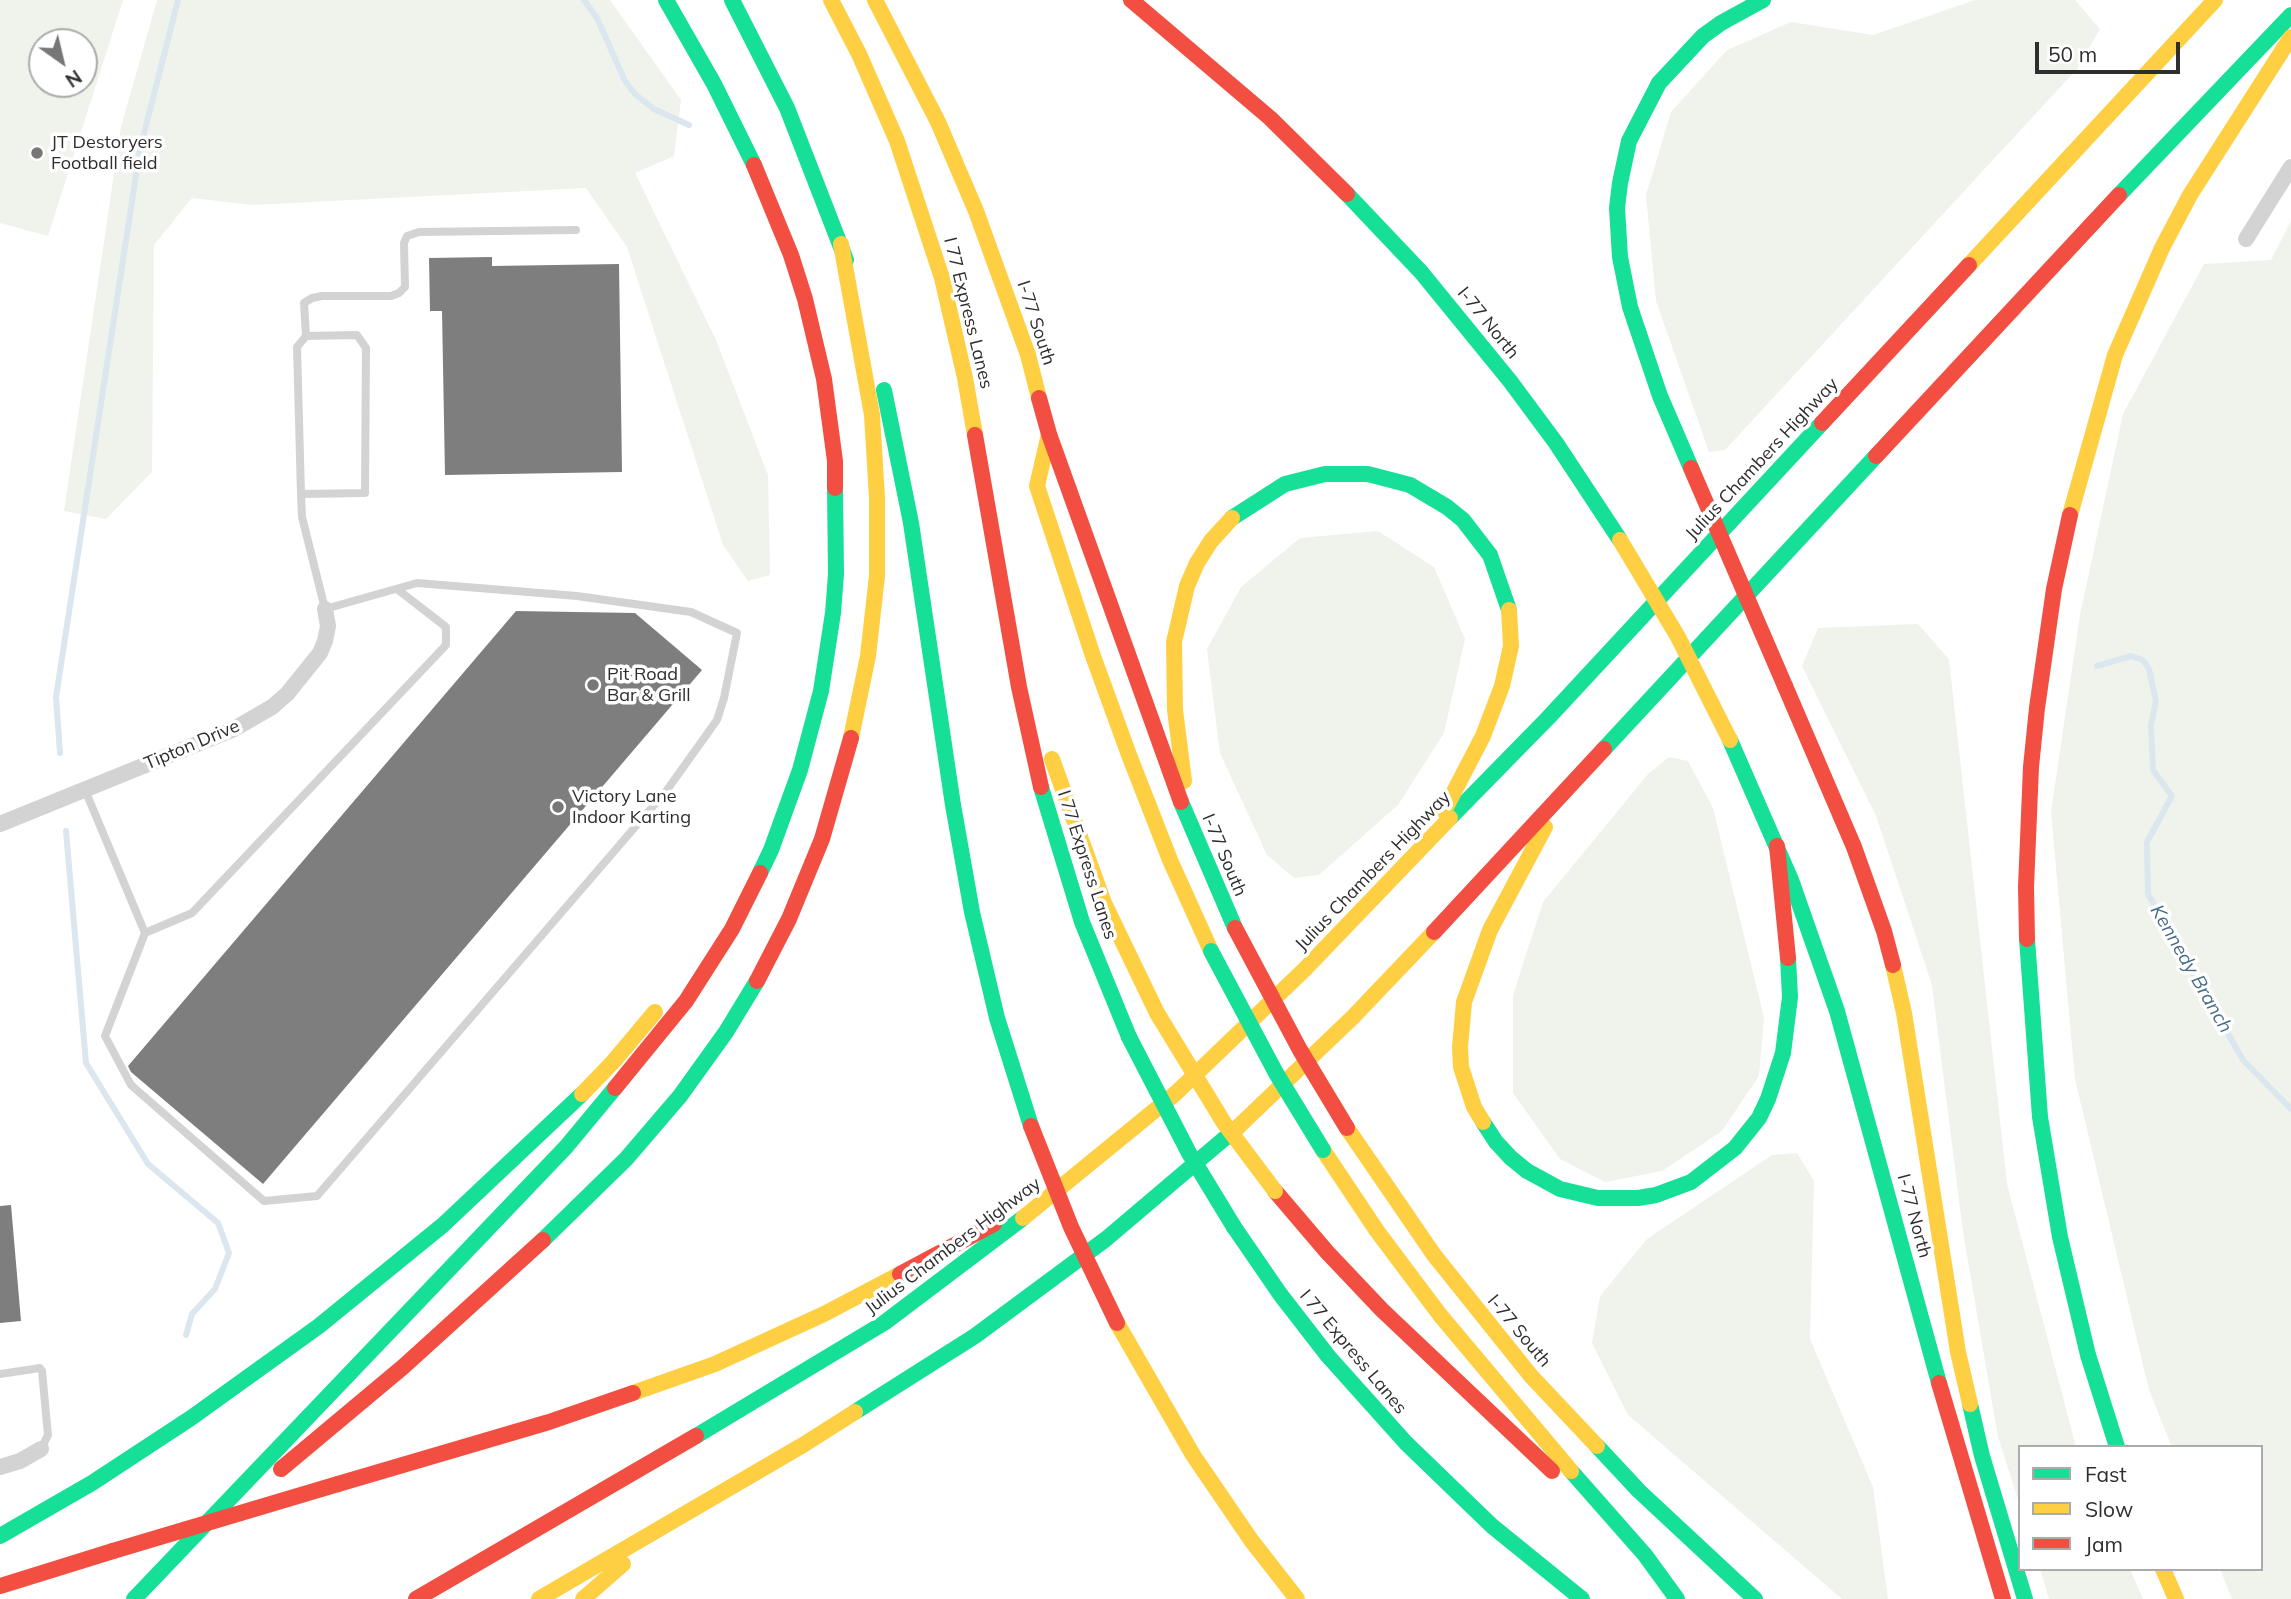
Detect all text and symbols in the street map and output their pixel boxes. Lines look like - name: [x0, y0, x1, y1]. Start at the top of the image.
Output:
- north arrow: [28, 28, 98, 98]
- scale bar: [2039, 28, 2184, 72]
- text: 50 m: [2048, 41, 2097, 67]
- text: N: [61, 65, 86, 93]
- place label: JT Destoryers Football field: [51, 132, 163, 174]
- marker: JT Destoryers Football field: [29, 145, 45, 161]
- street label: I 77 Express Lanes: [939, 235, 997, 391]
- street label: I-77 South: [1012, 278, 1060, 368]
- street label: I-77 North: [1452, 283, 1524, 363]
- street label: Julius Chambers Highway: [1681, 373, 1843, 545]
- place label: Pit Road Bar & Grill: [607, 664, 691, 706]
- marker: Pit Road Bar & Grill: [585, 677, 601, 693]
- street label: Tipton Drive: [141, 715, 243, 775]
- place label: Victory Lane Indoor Karting: [572, 786, 691, 828]
- street label: Julius Chambers Highway: [1291, 786, 1455, 956]
- street label: I 77 Express Lanes: [1053, 788, 1121, 942]
- marker: Victory Lane Indoor Karting: [550, 799, 566, 815]
- street label: I-77 South: [1197, 811, 1251, 899]
- water label: Kennedy Branch: [2145, 901, 2237, 1037]
- street label: I-77 North: [1892, 1172, 1936, 1260]
- street label: Julius Chambers Highway: [861, 1173, 1045, 1319]
- street label: I 77 Express Lanes: [1295, 1286, 1411, 1418]
- street label: I-77 South: [1483, 1291, 1555, 1371]
- legend: [2018, 1445, 2263, 1571]
- text: Fast: [2085, 1461, 2127, 1487]
- text: Slow: [2085, 1496, 2133, 1522]
- text: Jam: [2085, 1531, 2123, 1557]

